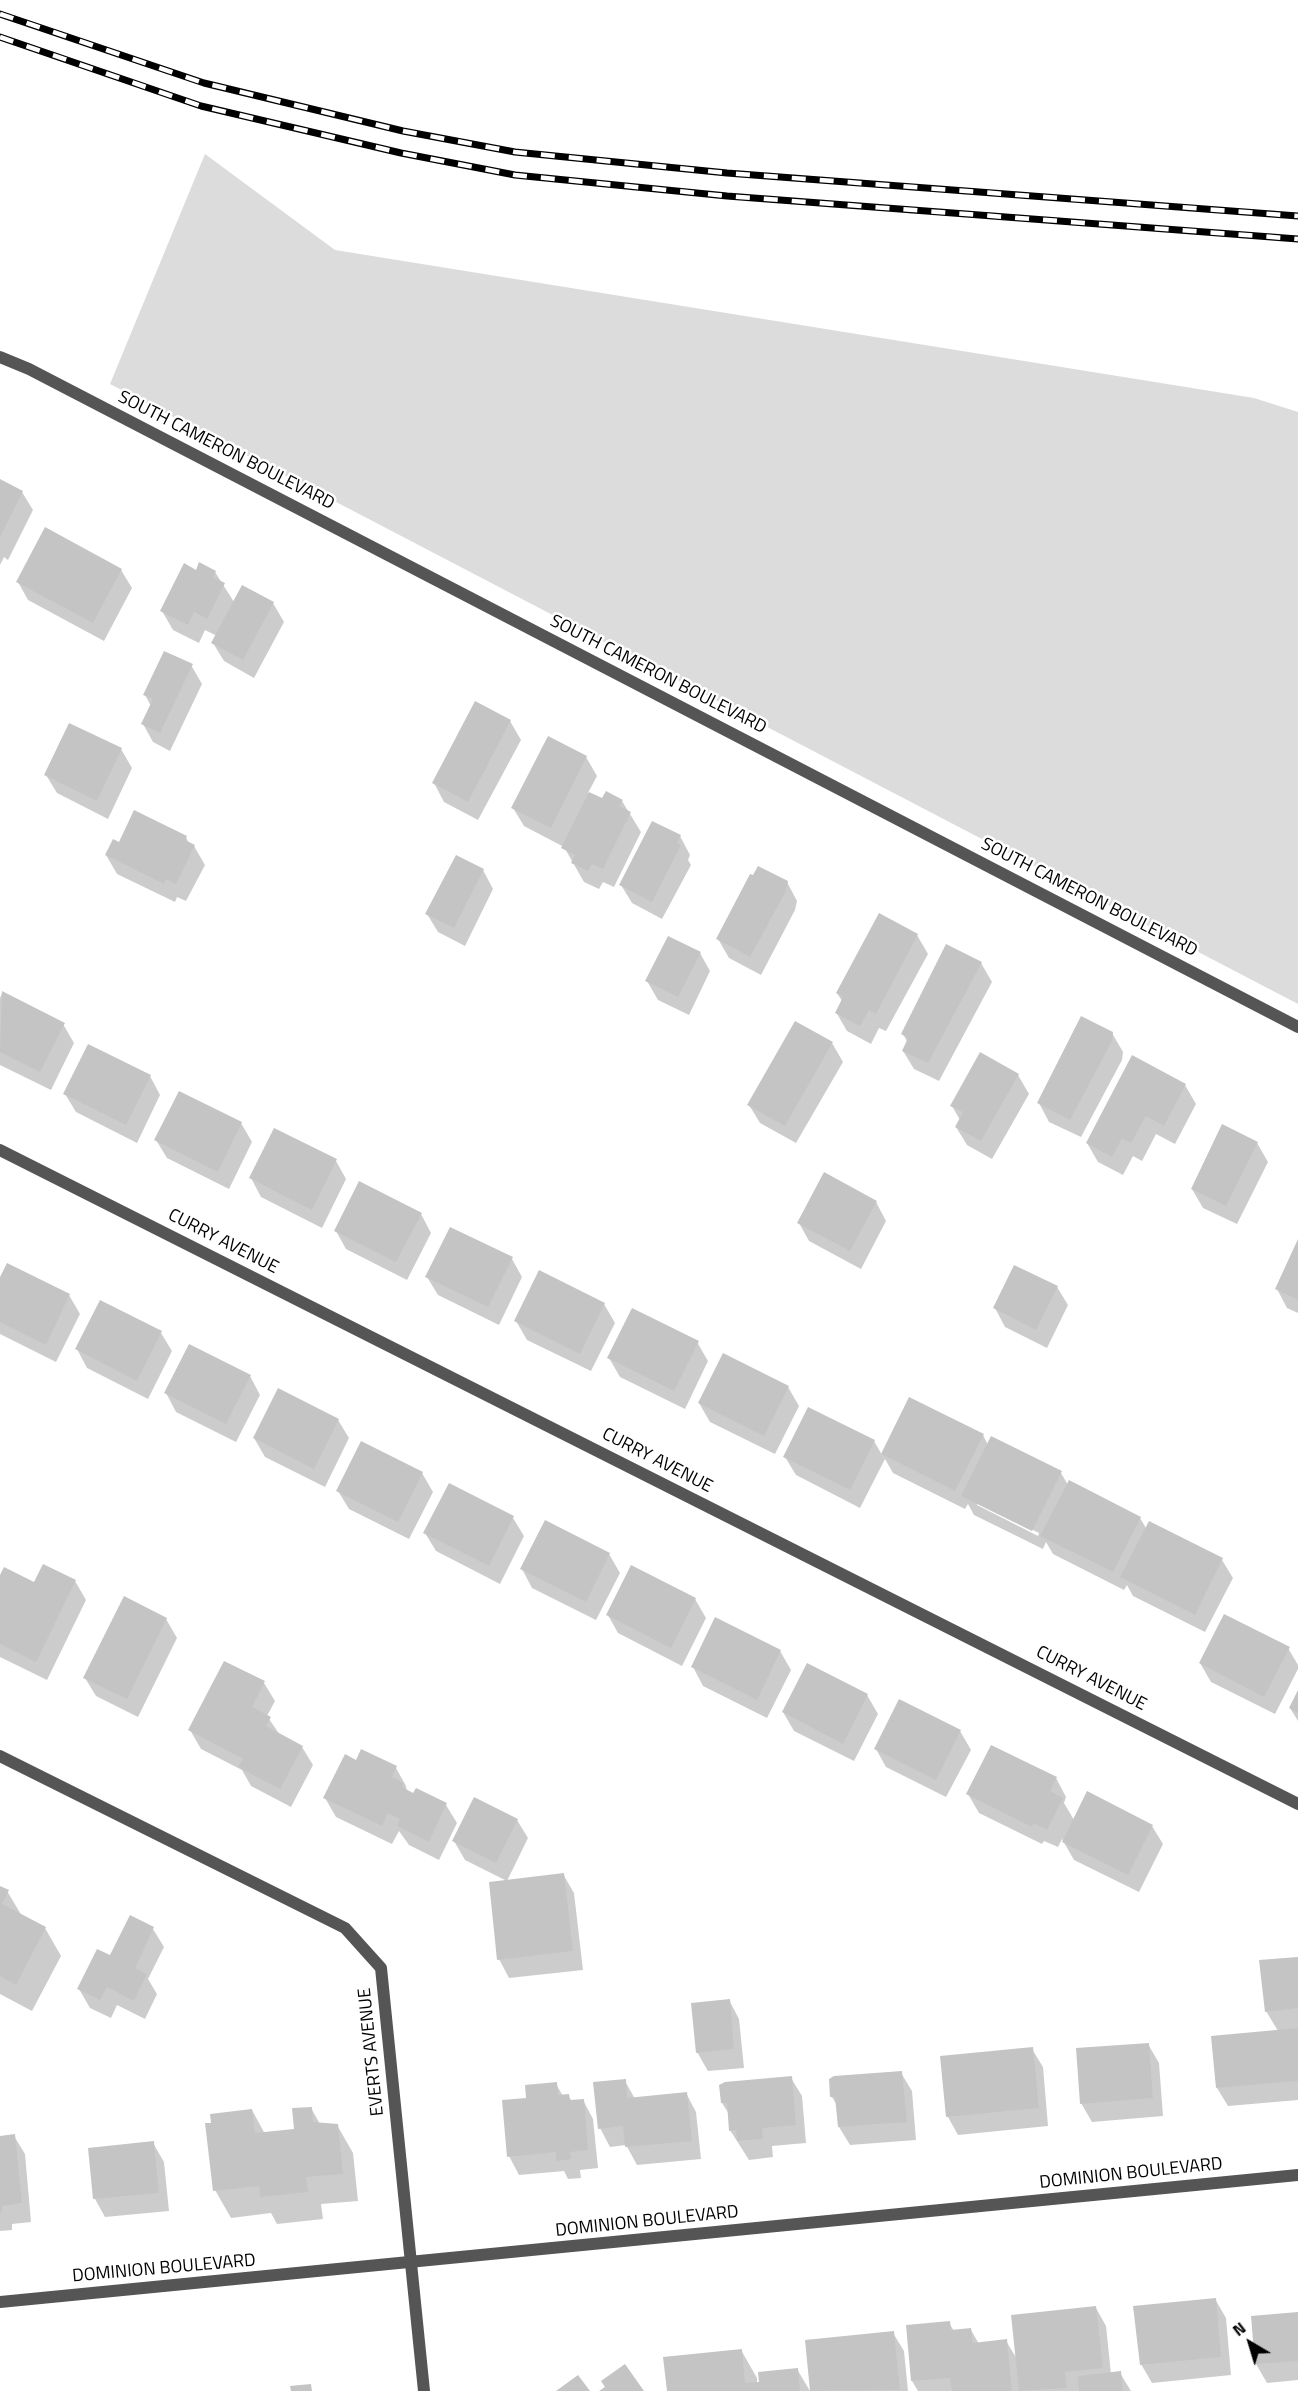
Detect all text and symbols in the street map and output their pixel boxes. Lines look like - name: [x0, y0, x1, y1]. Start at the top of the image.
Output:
- street label: SOUTH CAMERON BOULEVARD: [114, 387, 338, 515]
- street label: SOUTH CAMERON BOULEVARD: [546, 611, 770, 739]
- street label: SOUTH CAMERON BOULEVARD: [977, 834, 1201, 962]
- street label: CURRY AVENUE: [164, 1205, 282, 1279]
- street label: CURRY AVENUE: [598, 1424, 716, 1498]
- street label: CURRY AVENUE: [1032, 1642, 1150, 1716]
- street label: EVERTS AVENUE: [355, 1987, 389, 2117]
- street label: DOMINION BOULEVARD: [1038, 2154, 1224, 2194]
- street label: DOMINION BOULEVARD: [554, 2202, 740, 2242]
- street label: DOMINION BOULEVARD: [71, 2250, 257, 2288]
- north arrow: [1220, 2313, 1280, 2373]
- text: N: [1227, 2316, 1251, 2342]

